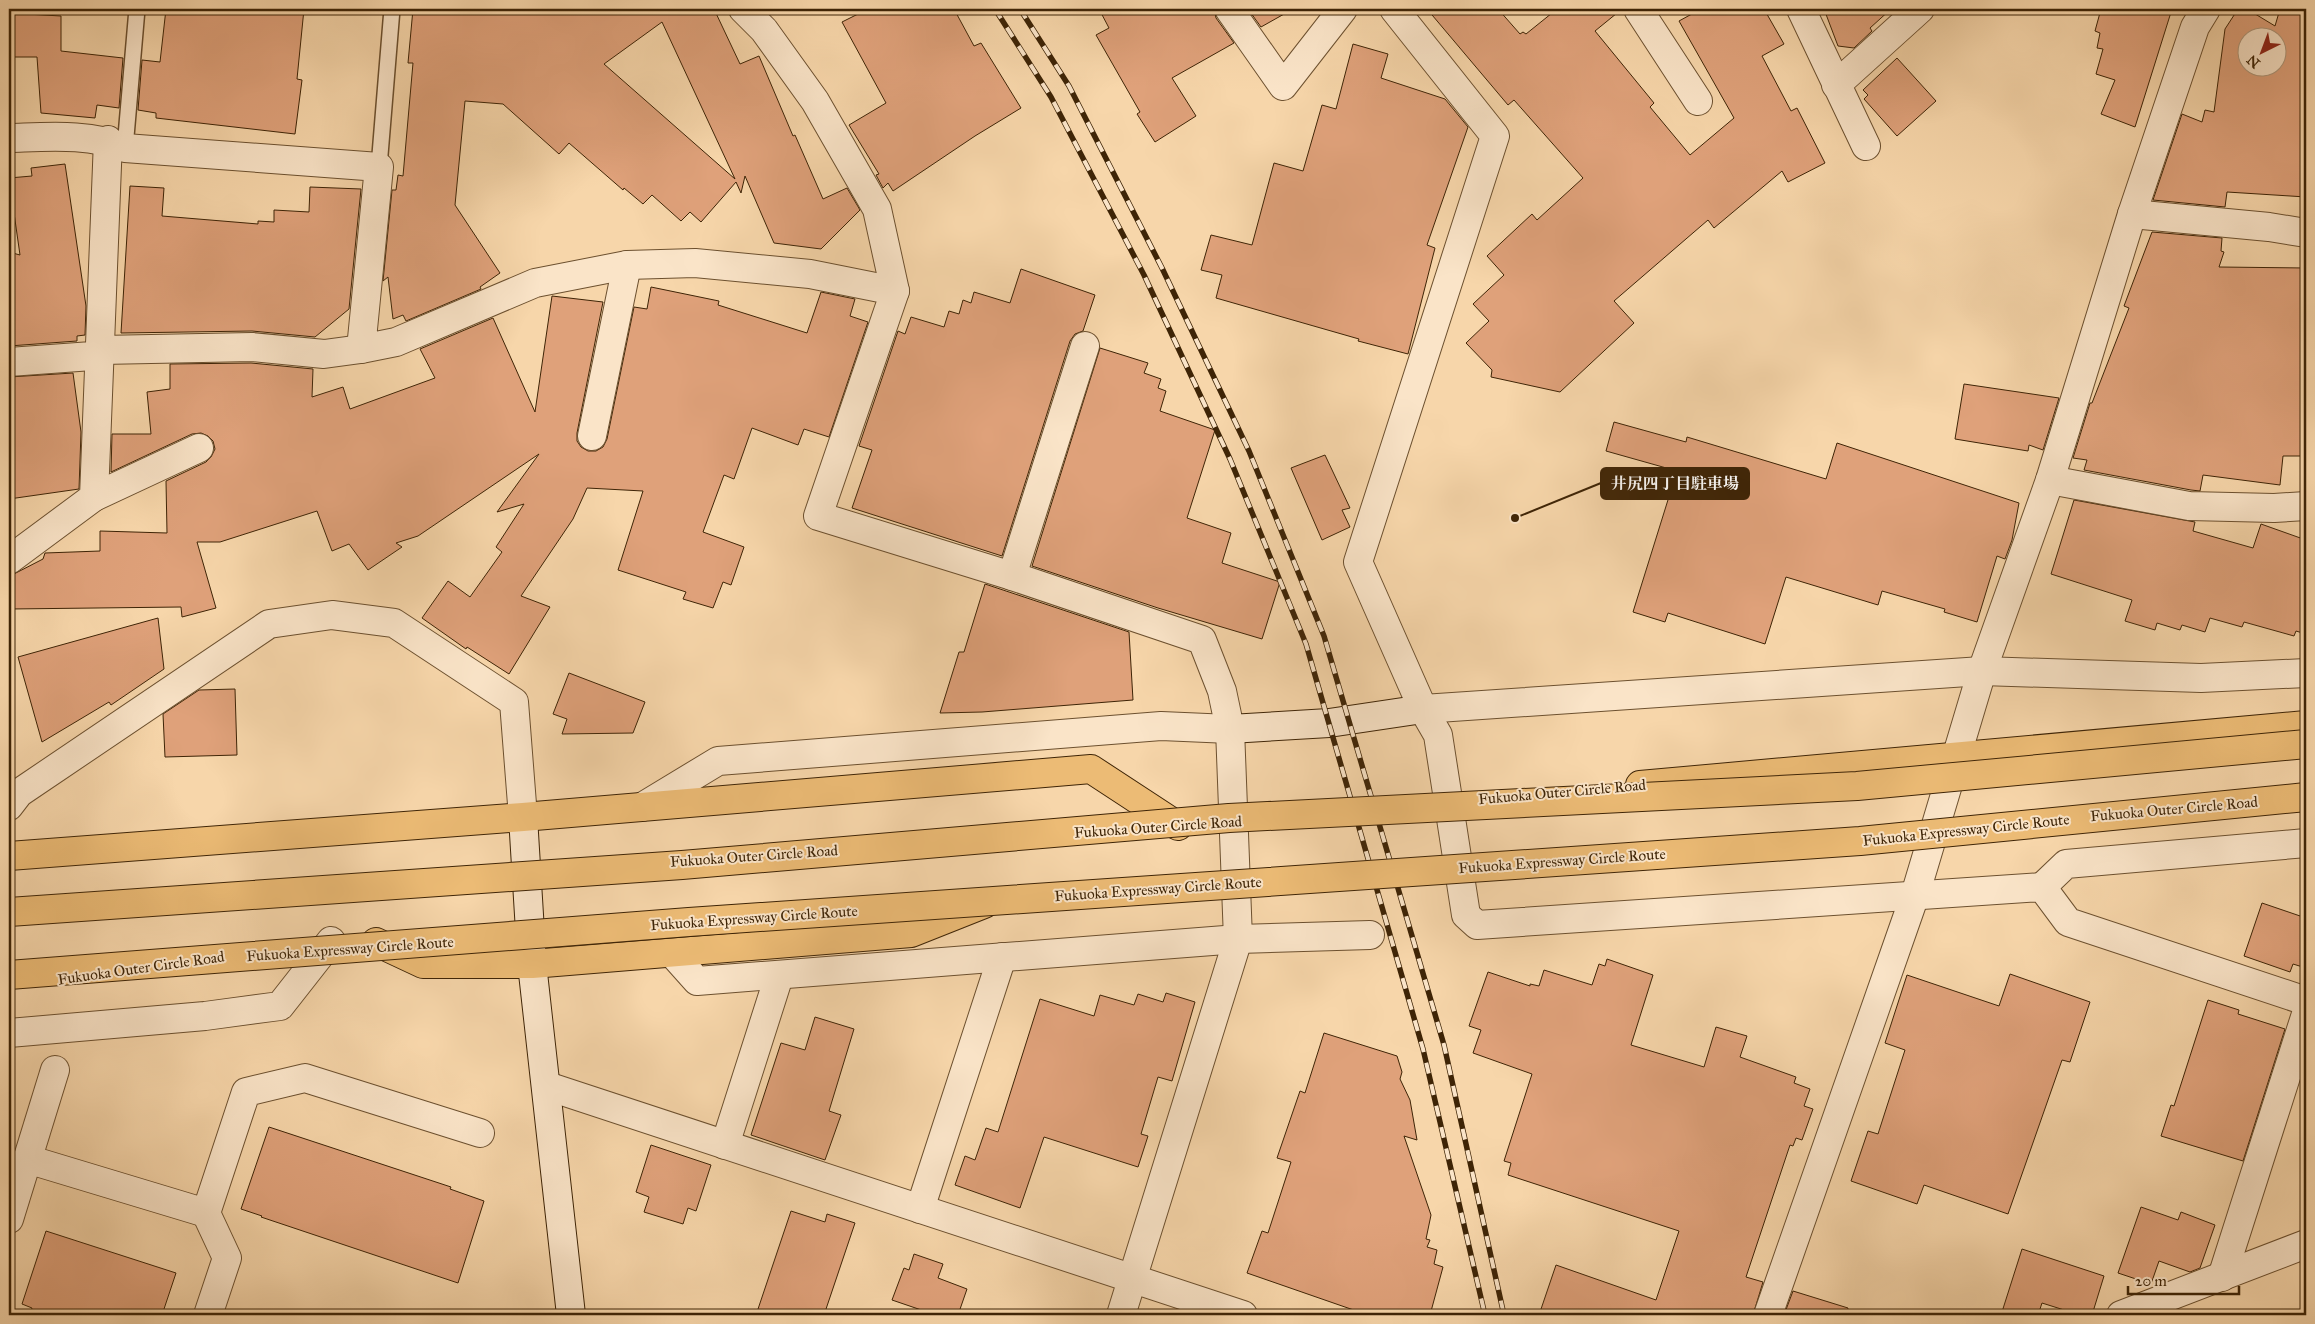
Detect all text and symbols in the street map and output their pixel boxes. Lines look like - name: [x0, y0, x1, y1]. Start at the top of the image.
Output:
- north arrow: [2238, 28, 2288, 78]
- text: N: [2243, 51, 2264, 72]
- callout: 井尻四丁目駐車場: [1601, 468, 1749, 499]
- text: 井尻四丁目駐車場: [1611, 474, 1739, 493]
- street label: Fukuoka Outer Circle Road: [1477, 776, 1647, 808]
- street label: Fukuoka Outer Circle Road: [2089, 793, 2259, 825]
- street label: Fukuoka Expressway Circle Route: [1862, 810, 2070, 850]
- street label: Fukuoka Outer Circle Road: [1073, 812, 1243, 842]
- street label: Fukuoka Outer Circle Road: [669, 841, 839, 871]
- street label: Fukuoka Expressway Circle Route: [1458, 845, 1666, 877]
- street label: Fukuoka Expressway Circle Route: [1054, 873, 1262, 905]
- street label: Fukuoka Expressway Circle Route: [650, 902, 858, 934]
- street label: Fukuoka Expressway Circle Route: [246, 933, 454, 965]
- street label: Fukuoka Outer Circle Road: [56, 947, 226, 989]
- scale bar: [2128, 1264, 2239, 1296]
- text: 20 m: [2135, 1272, 2167, 1290]

